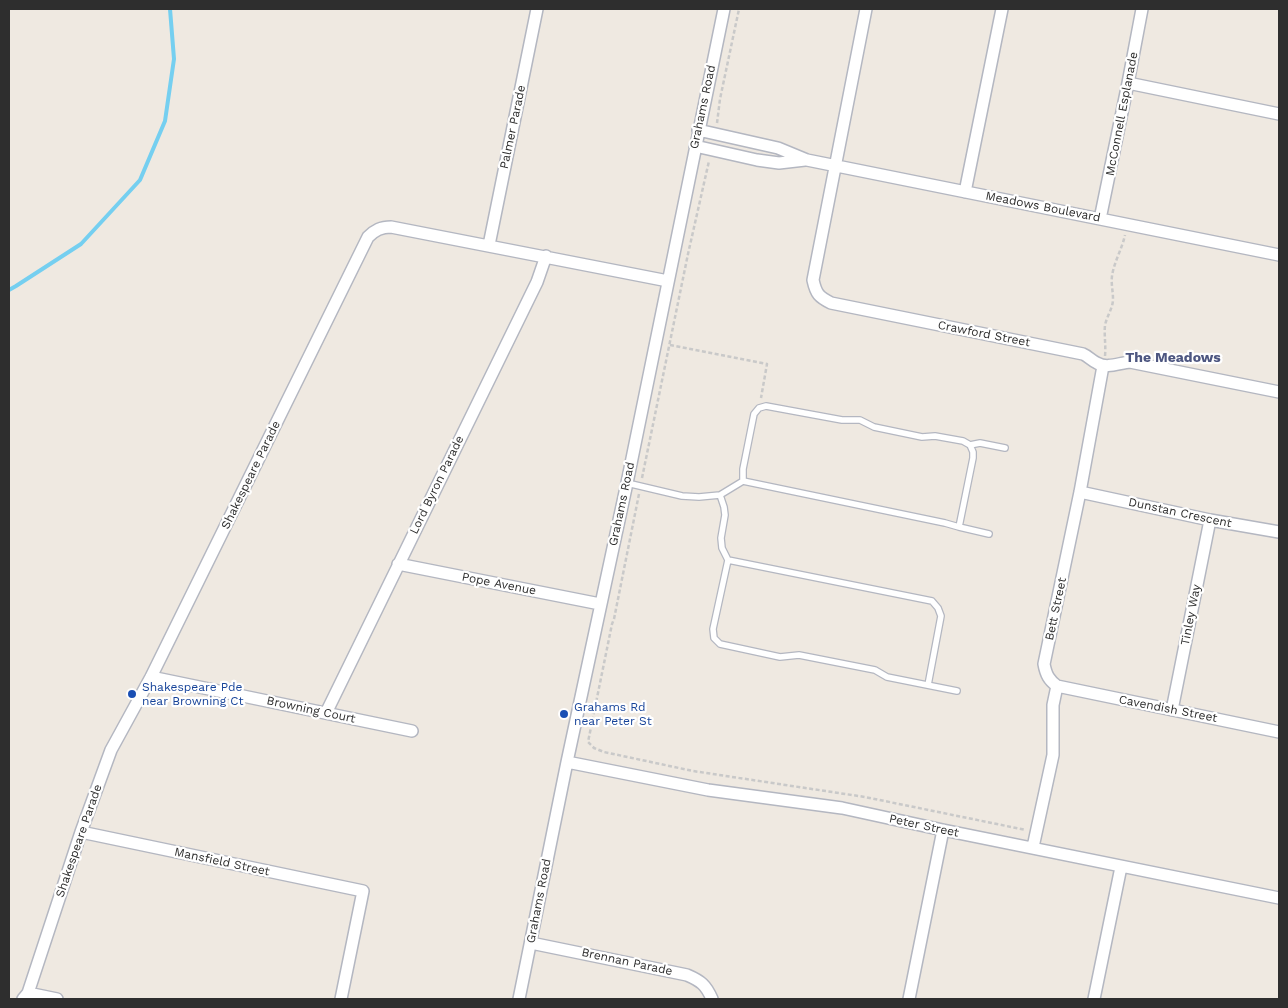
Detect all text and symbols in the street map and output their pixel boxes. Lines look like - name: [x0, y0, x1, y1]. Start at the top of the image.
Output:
- street label: McConnell Esplanade: [1103, 51, 1141, 177]
- street label: Grahams Road: [687, 64, 719, 150]
- street label: Palmer Parade: [497, 84, 529, 170]
- street label: Meadows Boulevard: [984, 189, 1102, 225]
- street label: Crawford Street: [937, 318, 1031, 350]
- district label: The Meadows: [1125, 350, 1221, 366]
- street label: Shakespeare Parade: [218, 418, 284, 532]
- street label: Lord Byron Parade: [407, 433, 467, 537]
- street label: Grahams Road: [606, 461, 638, 547]
- street label: Dunstan Crescent: [1127, 495, 1233, 531]
- street label: Pope Avenue: [461, 570, 537, 598]
- street label: Bett Street: [1042, 576, 1070, 642]
- street label: Tinley Way: [1178, 583, 1204, 647]
- place label: Shakespeare Pde near Browning Ct: [142, 680, 243, 708]
- marker: Shakespeare Pde near Browning Ct: [126, 688, 138, 700]
- street label: Cavendish Street: [1117, 692, 1219, 726]
- street label: Browning Court: [265, 694, 357, 726]
- place label: Grahams Rd near Peter St: [574, 700, 652, 728]
- marker: Grahams Rd near Peter St: [558, 708, 570, 720]
- street label: Shakespeare Parade: [53, 782, 105, 900]
- street label: Peter Street: [888, 812, 960, 840]
- street label: Mansfield Street: [173, 845, 271, 879]
- street label: Grahams Road: [524, 858, 554, 944]
- street label: Brennan Parade: [580, 945, 674, 979]

